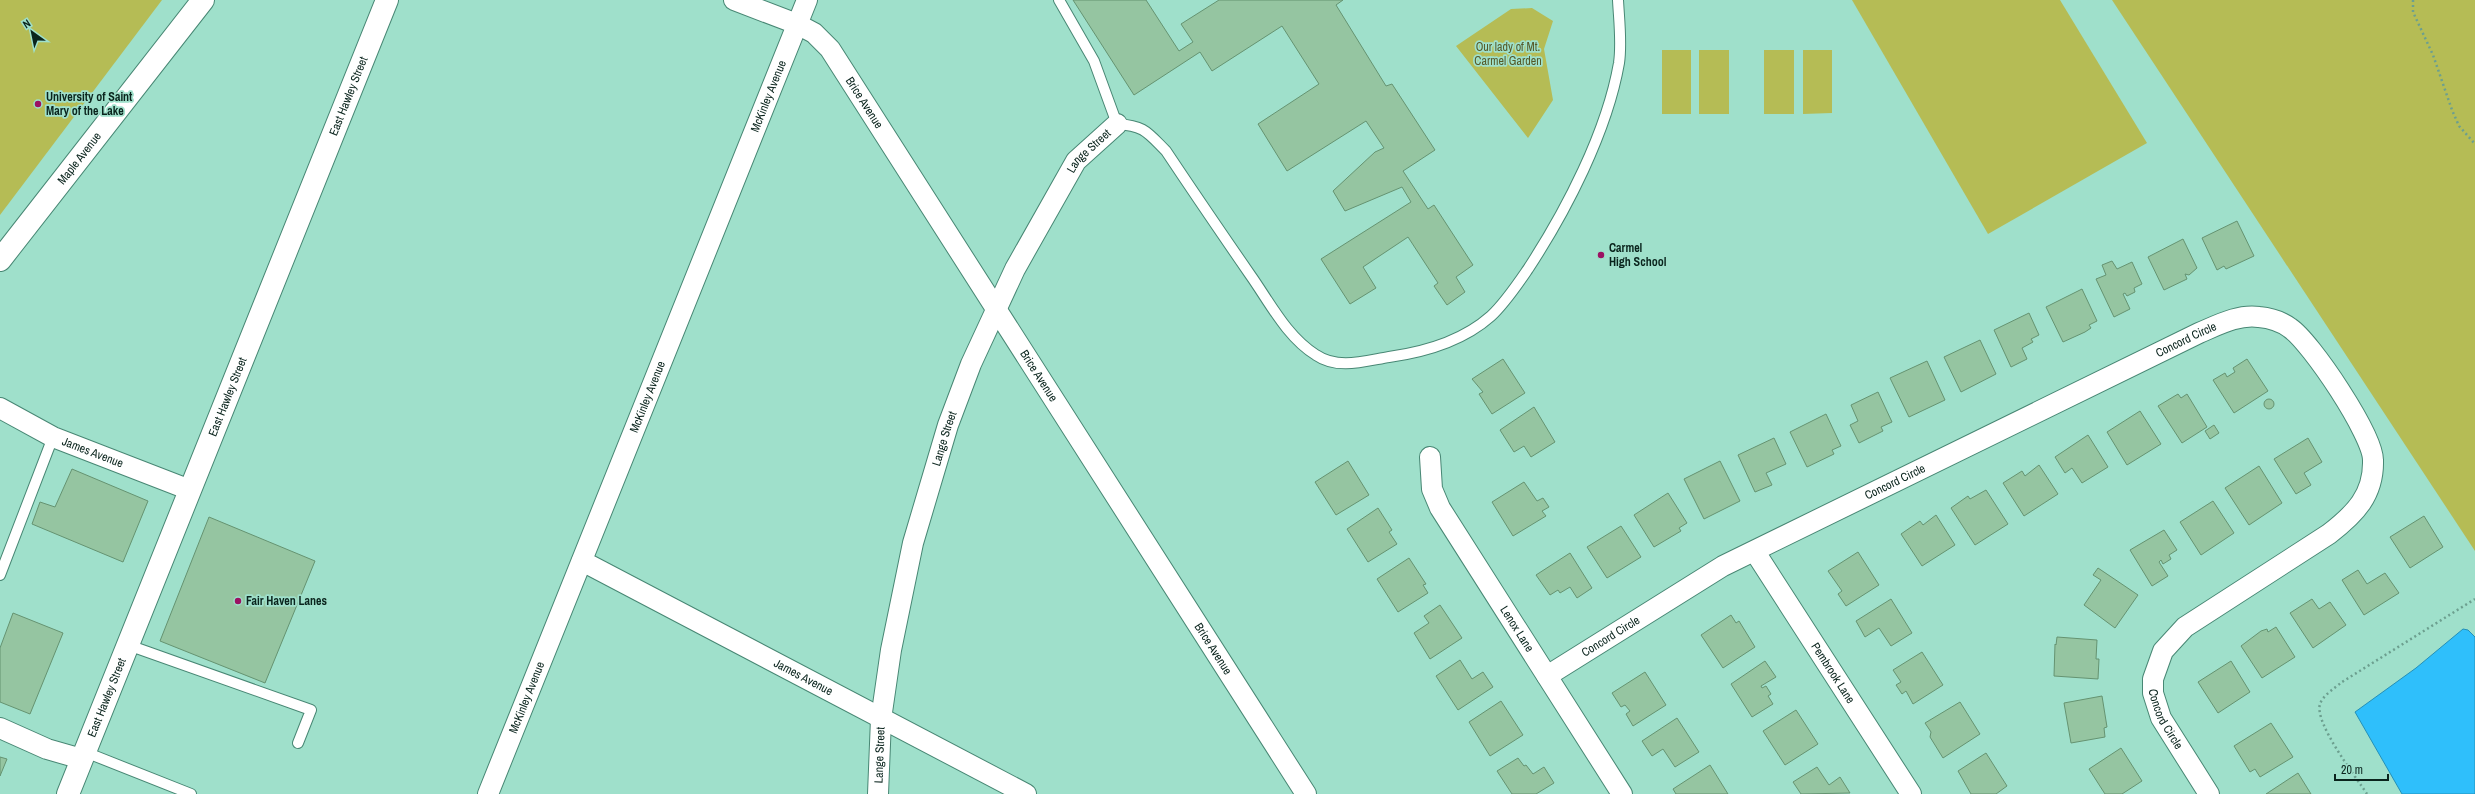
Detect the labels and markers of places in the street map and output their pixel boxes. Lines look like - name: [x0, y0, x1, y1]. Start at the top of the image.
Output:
- place label: University of Saint Mary of the Lake: [46, 89, 133, 119]
- marker: University of Saint Mary of the Lake: [33, 99, 43, 109]
- place label: Carmel High School: [1609, 240, 1667, 270]
- marker: Carmel High School: [1596, 250, 1606, 260]
- place label: Fair Haven Lanes: [246, 593, 328, 609]
- marker: Fair Haven Lanes: [233, 596, 243, 606]

